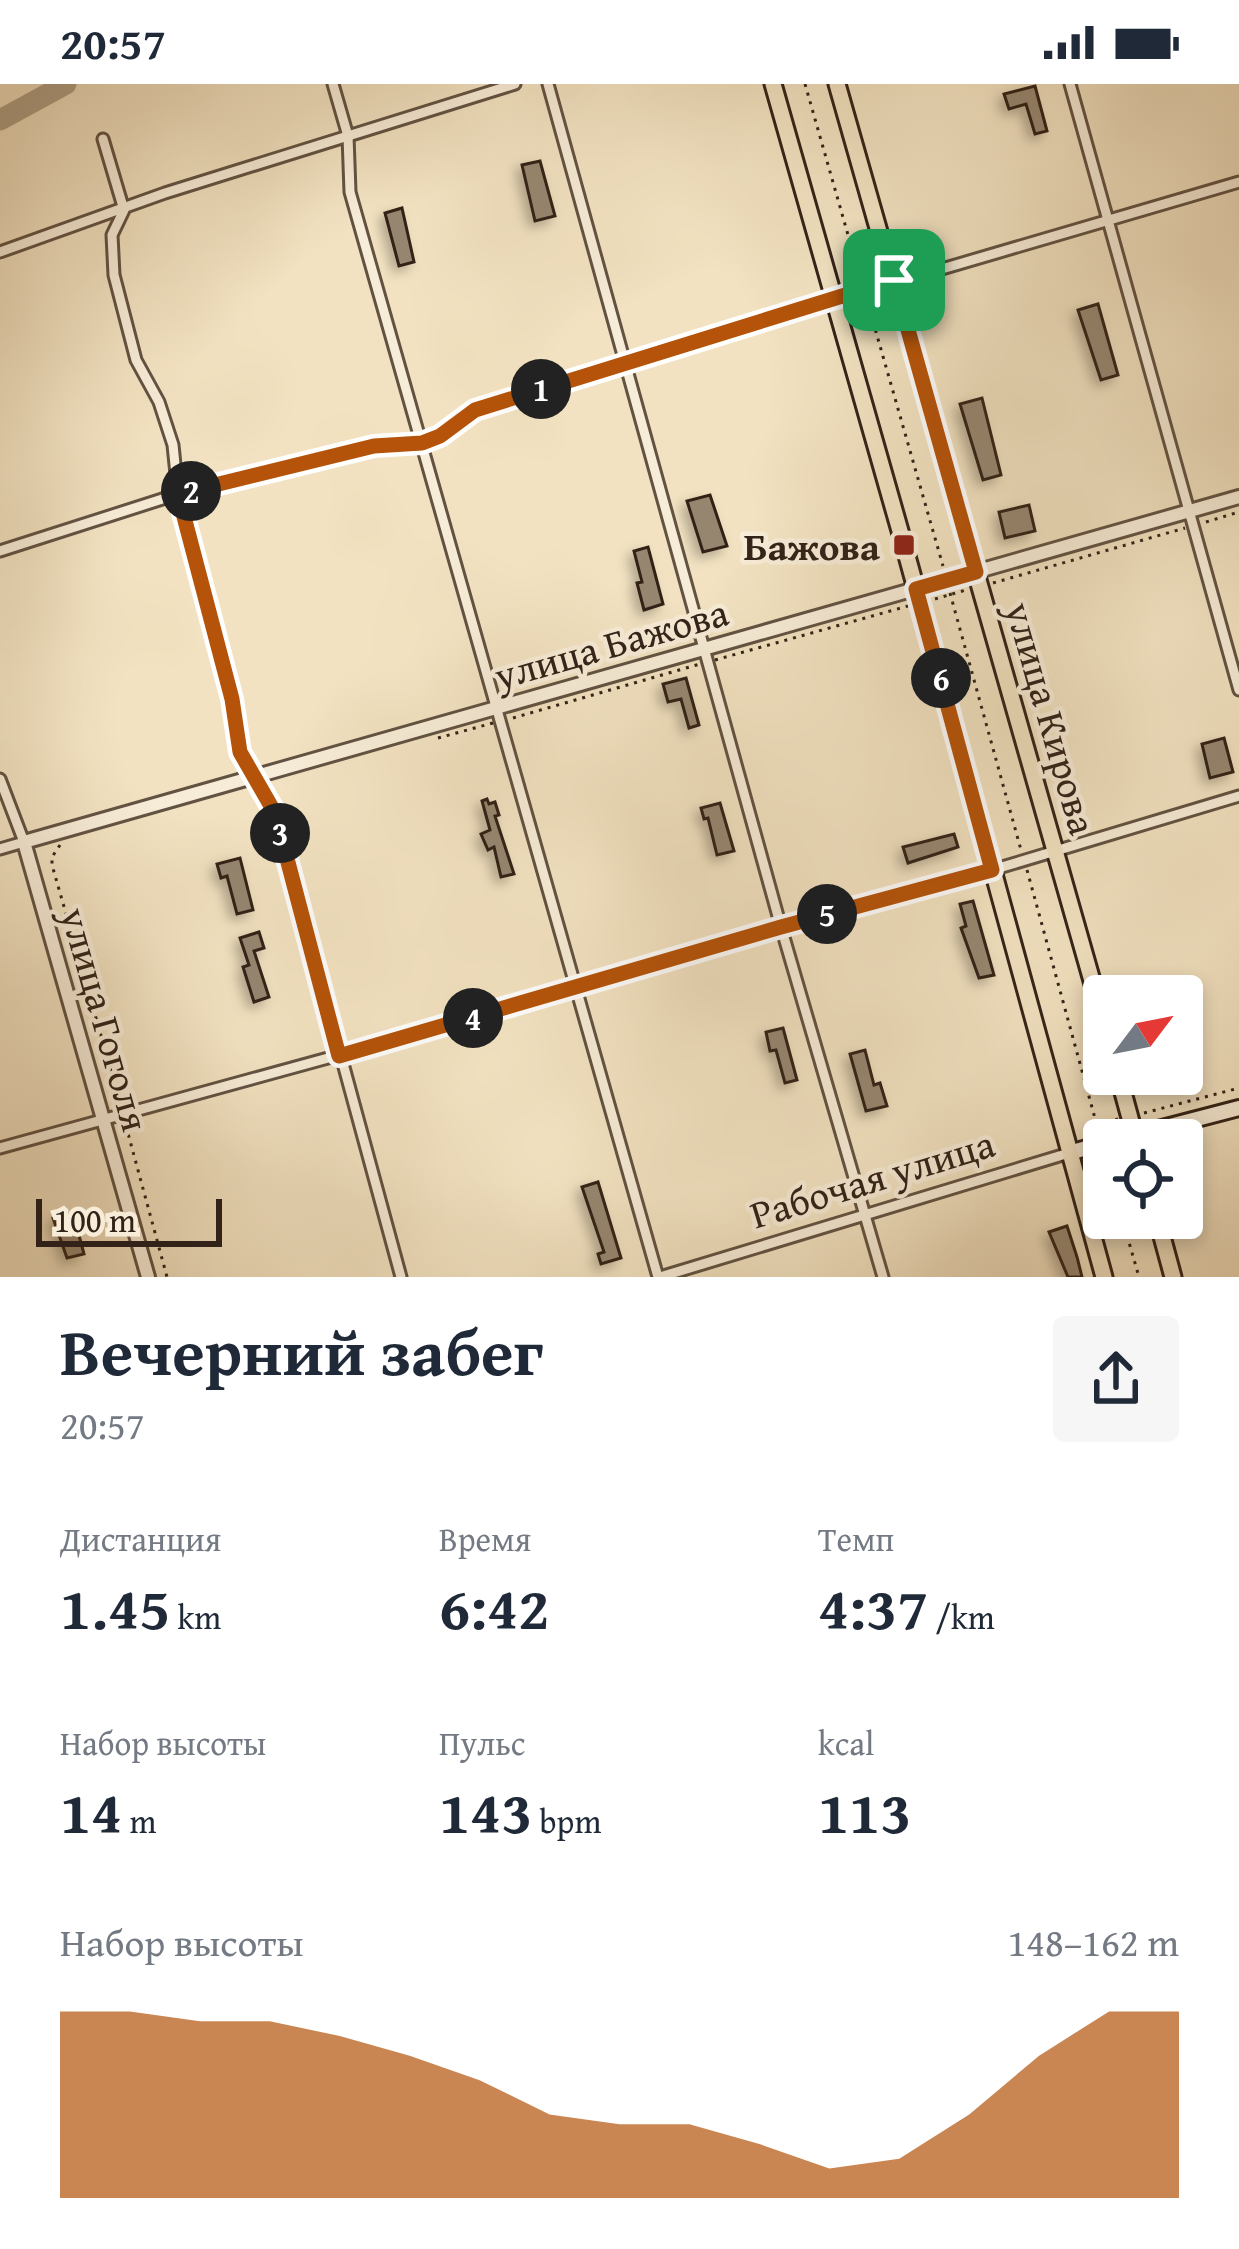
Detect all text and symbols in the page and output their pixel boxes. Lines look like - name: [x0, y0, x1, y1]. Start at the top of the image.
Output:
- text: 20:57: [60, 10, 166, 75]
- pin: [843, 229, 945, 331]
- icon: arrive: [861, 247, 927, 313]
- pin: 1: [511, 359, 571, 419]
- text: 1: [532, 365, 550, 413]
- pin: 2: [161, 461, 221, 521]
- text: 2: [182, 467, 200, 515]
- place label: Бажова: [744, 517, 880, 574]
- marker: Бажова: [891, 532, 917, 558]
- street label: улица Бажова: [487, 582, 735, 704]
- street label: улица Кирова: [991, 594, 1113, 841]
- pin: 6: [911, 648, 971, 708]
- text: 6: [932, 654, 950, 702]
- pin: 3: [250, 803, 310, 863]
- text: 3: [271, 809, 289, 857]
- pin: 5: [797, 884, 857, 944]
- text: 5: [818, 890, 836, 938]
- street label: улица Гоголя: [47, 900, 165, 1138]
- north arrow: [1083, 975, 1203, 1095]
- map controls: [1083, 975, 1203, 1239]
- pin: 4: [443, 988, 503, 1048]
- text: 4: [464, 994, 482, 1042]
- street label: Рабочая улица: [743, 1114, 1001, 1242]
- button: locate: [1083, 1119, 1203, 1239]
- scale bar: [36, 1193, 222, 1246]
- text: 100 m: [54, 1196, 136, 1244]
- text: Вечерний забег: [60, 1302, 543, 1399]
- button: share: [1053, 1316, 1179, 1442]
- text: 20:57: [60, 1396, 145, 1453]
- text: Дистанция: [60, 1515, 221, 1563]
- text: Время: [439, 1515, 531, 1563]
- text: Темп: [818, 1515, 894, 1563]
- text: 1.45: [60, 1563, 170, 1651]
- text: 6:42: [439, 1563, 549, 1651]
- text: 4:37: [818, 1563, 928, 1651]
- text: km: [170, 1593, 221, 1641]
- text: /km: [928, 1593, 995, 1641]
- text: Набор высоты: [60, 1719, 266, 1767]
- text: Пульс: [439, 1719, 525, 1767]
- text: kcal: [818, 1719, 874, 1767]
- text: 14: [60, 1767, 122, 1855]
- text: 143: [439, 1767, 532, 1855]
- text: 113: [818, 1767, 911, 1855]
- text: m: [122, 1797, 156, 1845]
- text: bpm: [532, 1797, 601, 1845]
- text: Набор высоты: [60, 1913, 304, 1970]
- text: 148–162 m: [1007, 1913, 1179, 1970]

